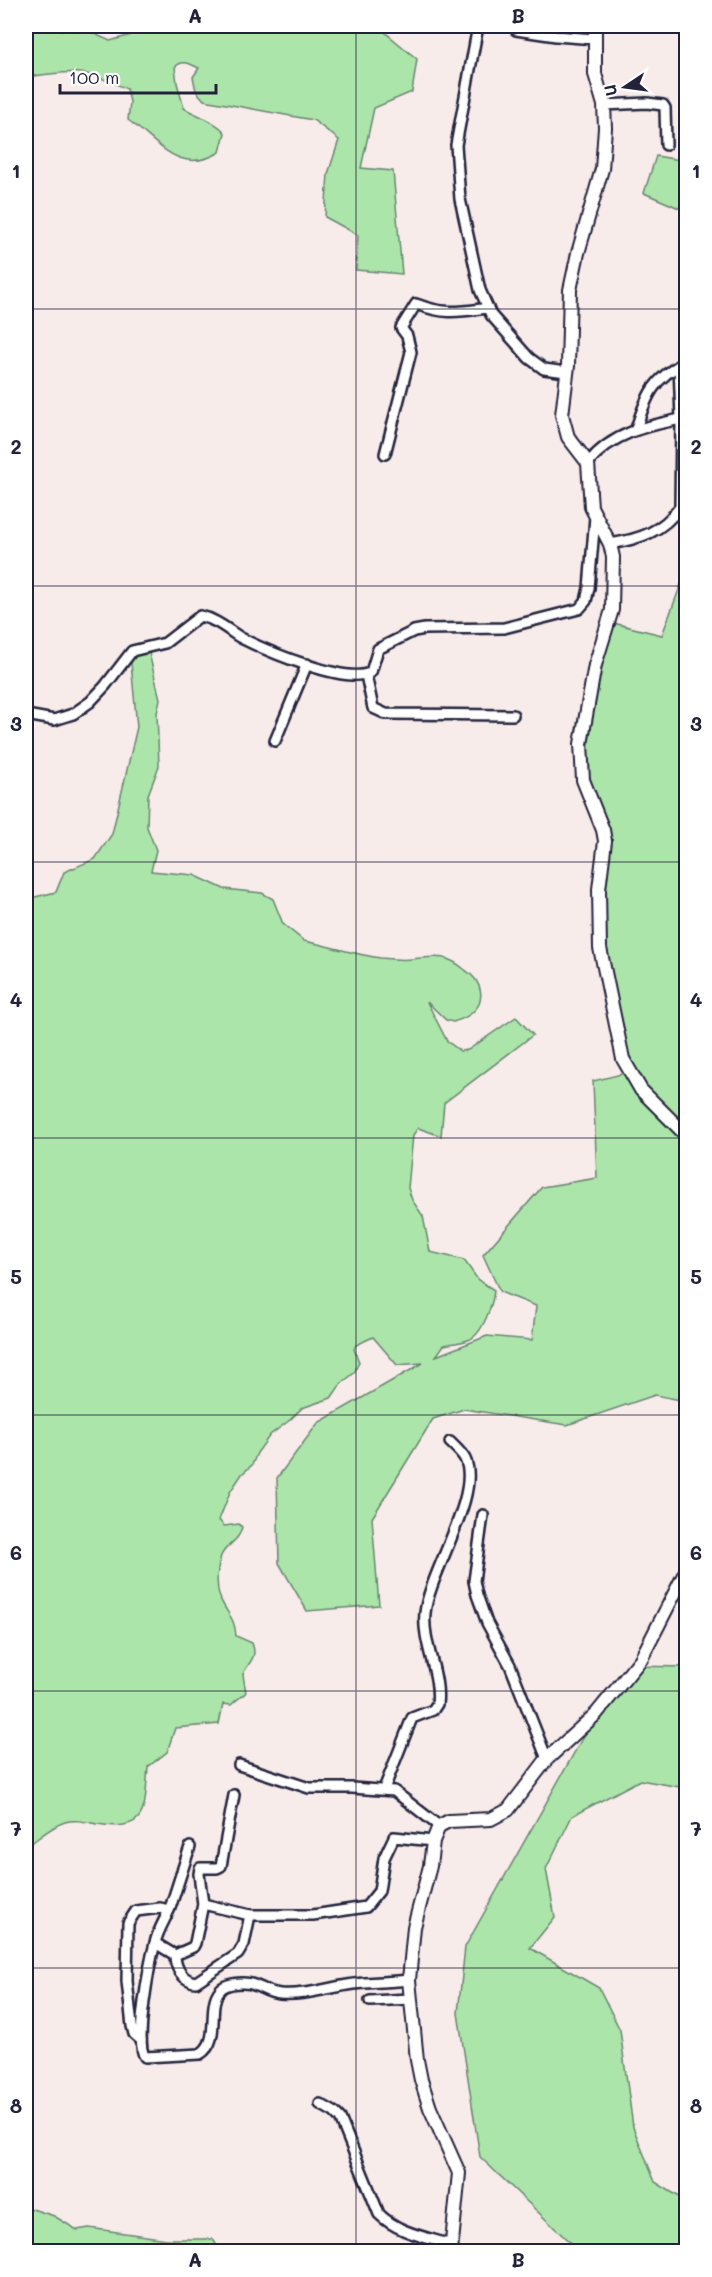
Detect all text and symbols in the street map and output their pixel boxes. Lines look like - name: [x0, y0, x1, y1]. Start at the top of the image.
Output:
- text: A: [188, 2, 202, 28]
- text: B: [511, 2, 525, 28]
- scale bar: [60, 57, 216, 95]
- north arrow: [595, 57, 655, 117]
- text: 100 m: [69, 65, 119, 89]
- text: U: [598, 83, 621, 98]
- text: 1: [12, 157, 20, 183]
- text: 1: [692, 157, 700, 183]
- text: 2: [10, 433, 22, 459]
- text: 2: [690, 433, 702, 459]
- text: 3: [10, 710, 22, 736]
- text: 3: [690, 710, 702, 736]
- text: 4: [10, 986, 23, 1012]
- text: 4: [690, 986, 703, 1012]
- text: 5: [10, 1263, 22, 1289]
- text: 5: [690, 1263, 702, 1289]
- text: 6: [10, 1539, 22, 1565]
- text: 6: [690, 1539, 702, 1565]
- text: 7: [10, 1815, 22, 1841]
- text: 7: [690, 1815, 702, 1841]
- text: 8: [10, 2092, 22, 2118]
- text: 8: [690, 2092, 702, 2118]
- text: A: [188, 2246, 202, 2272]
- text: B: [511, 2246, 525, 2272]

